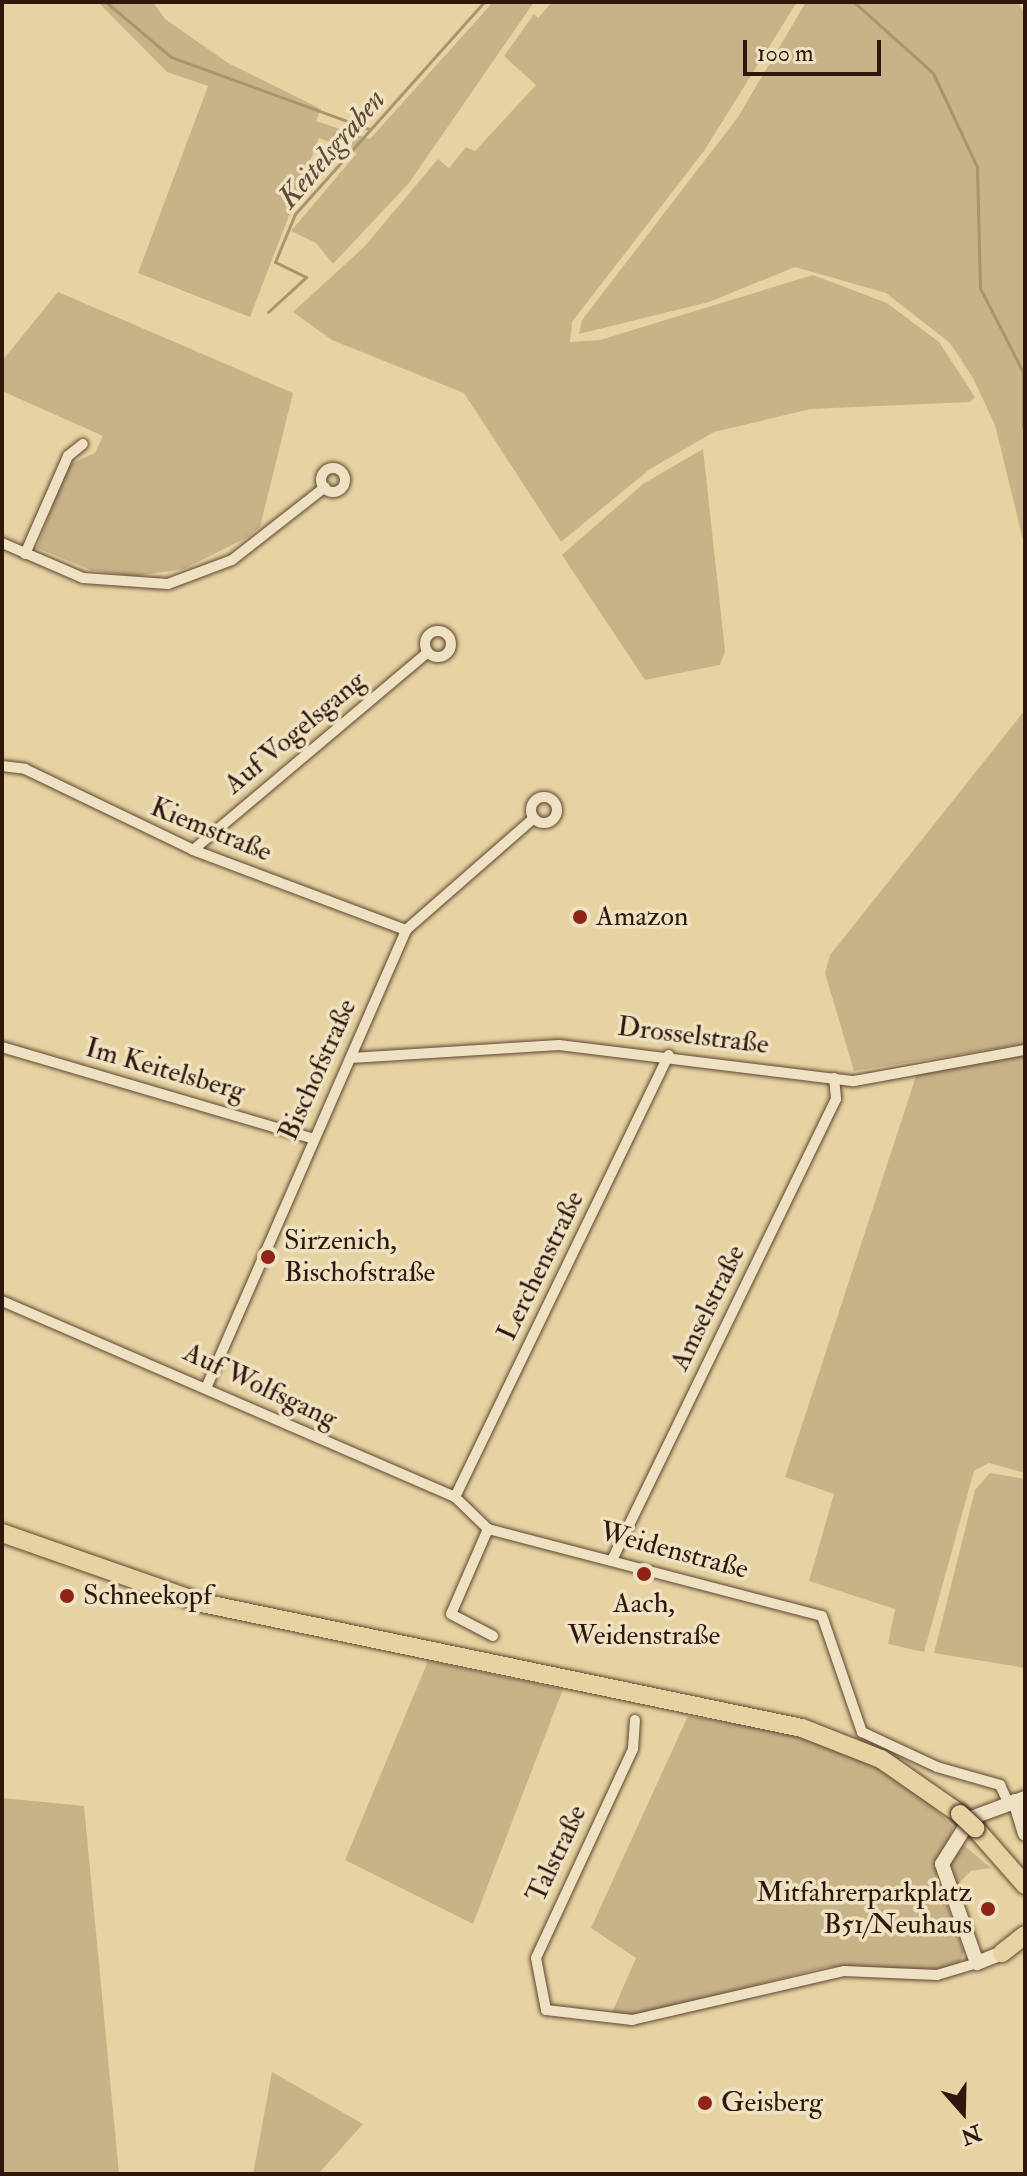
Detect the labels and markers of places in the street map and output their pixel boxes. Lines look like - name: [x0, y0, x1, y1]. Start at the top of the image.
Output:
- place label: Amazon: [596, 900, 688, 934]
- marker: Amazon: [571, 908, 589, 926]
- place label: Sirzenich, Bischofstraße: [284, 1224, 435, 1290]
- marker: Sirzenich, Bischofstraße: [259, 1248, 277, 1266]
- marker: Aach, Weidenstraße: [635, 1565, 653, 1583]
- place label: Schneekopf: [83, 1579, 212, 1613]
- marker: Schneekopf: [58, 1587, 76, 1605]
- place label: Aach, Weidenstraße: [568, 1587, 720, 1653]
- place label: Mitfahrerparkplatz B51/Neuhaus: [756, 1876, 972, 1942]
- marker: Mitfahrerparkplatz B51/Neuhaus: [979, 1900, 997, 1918]
- place label: Geisberg: [721, 2086, 823, 2120]
- marker: Geisberg: [696, 2094, 714, 2112]

